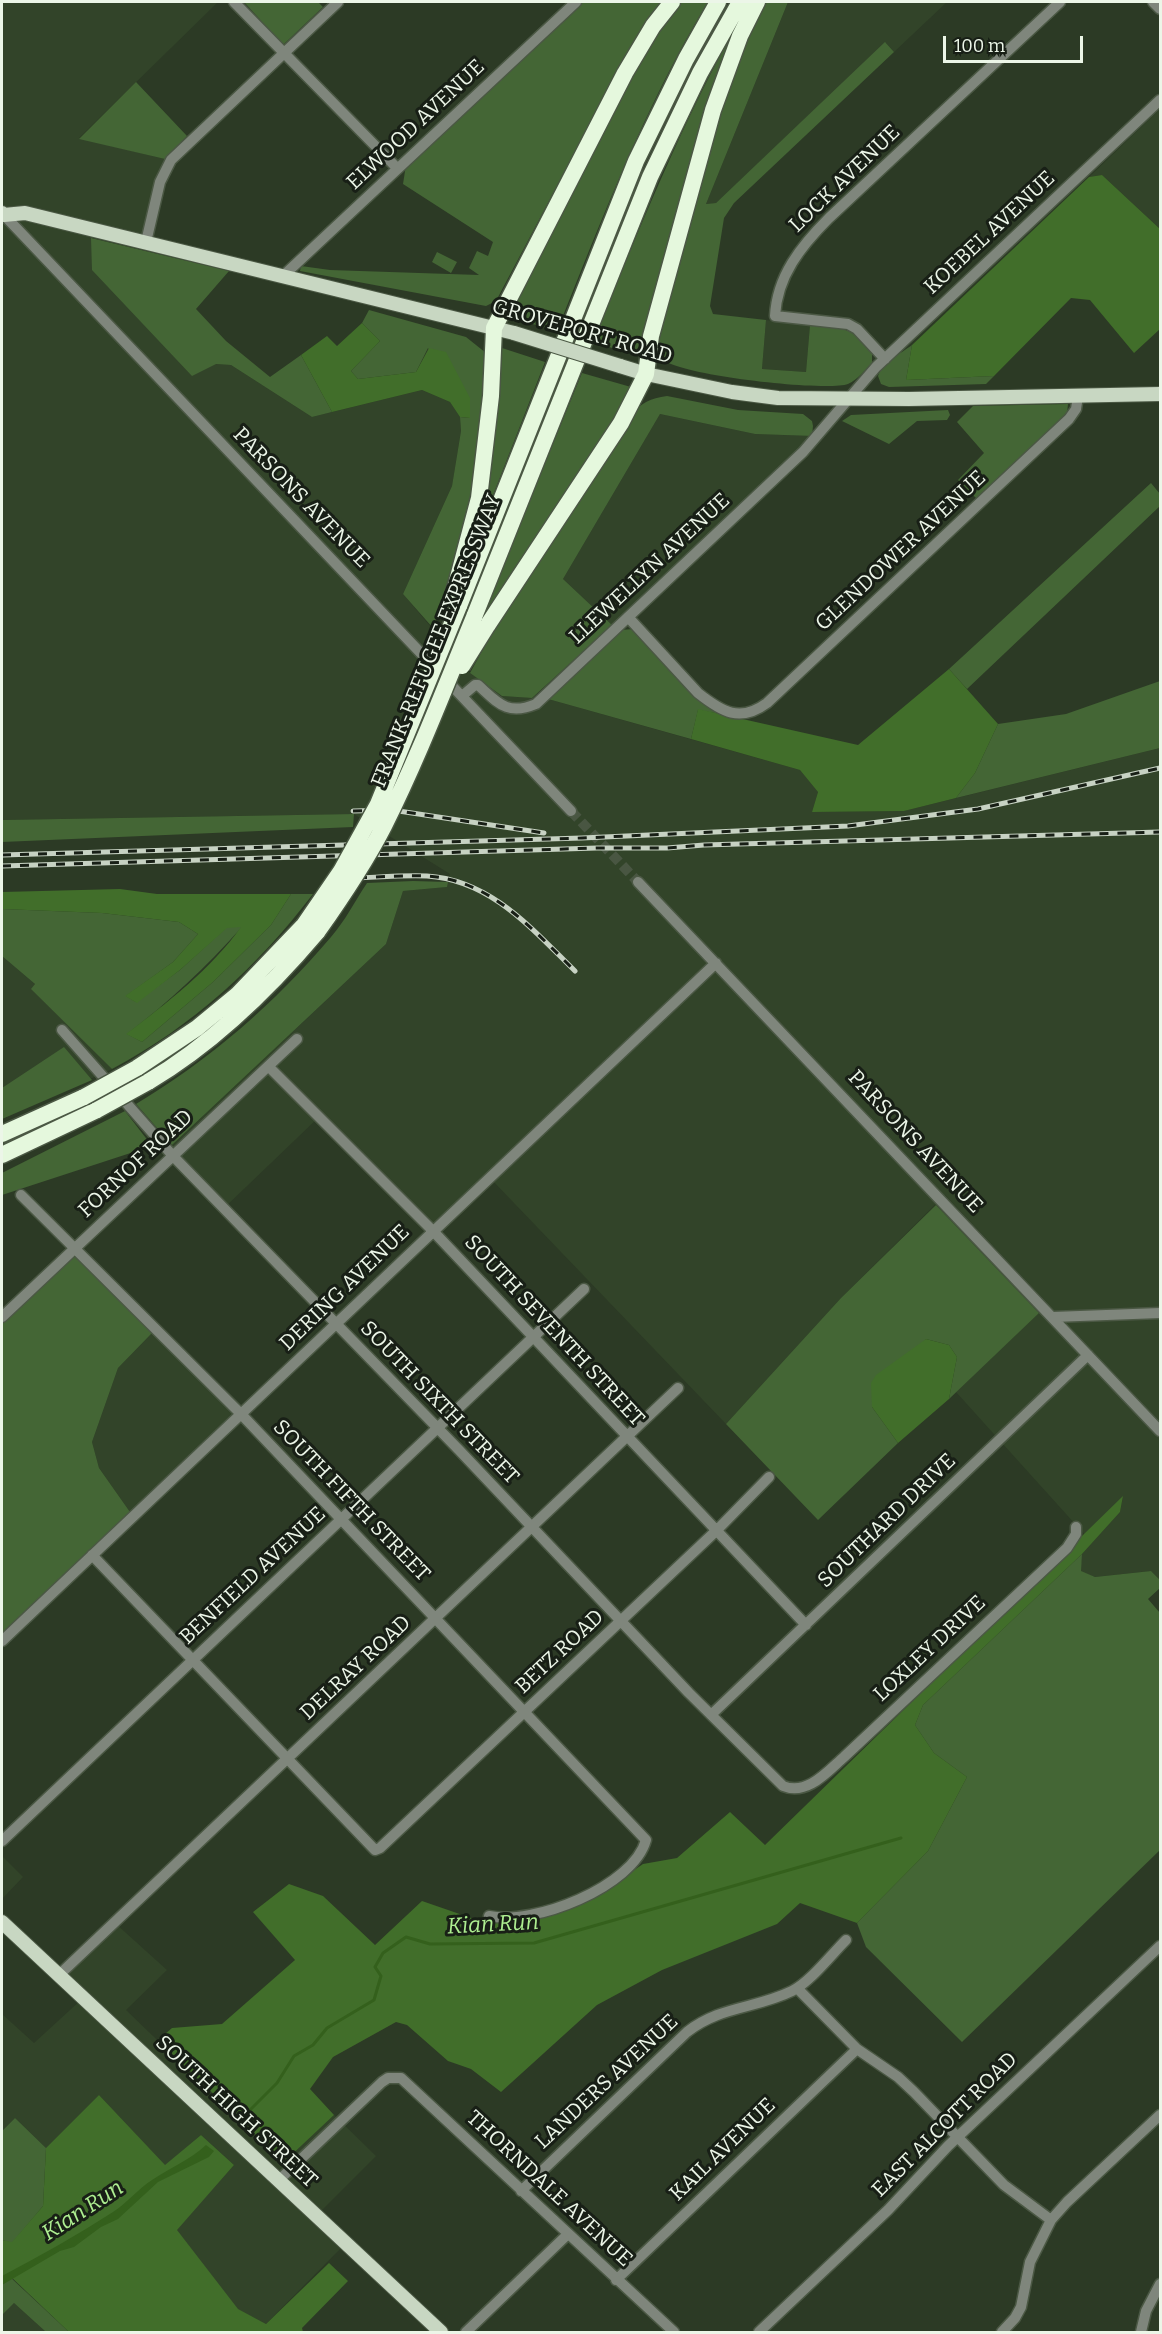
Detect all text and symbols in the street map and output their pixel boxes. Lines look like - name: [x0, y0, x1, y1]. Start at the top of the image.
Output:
- scale bar: [946, 24, 1086, 62]
- text: 100 m: [954, 35, 1005, 57]
- street label: ELWOOD AVENUE: [342, 55, 490, 195]
- street label: LOCK AVENUE: [784, 120, 906, 238]
- street label: KOEBEL AVENUE: [919, 166, 1061, 300]
- street label: GROVEPORT ROAD: [489, 294, 675, 370]
- street label: PARSONS AVENUE: [227, 422, 375, 574]
- street label: GLENDOWER AVENUE: [811, 466, 991, 636]
- street label: LLEWELLYN AVENUE: [565, 488, 735, 650]
- street label: FRANK-REFUGEE EXPRESSWAY: [367, 491, 507, 791]
- street label: PARSONS AVENUE: [842, 1065, 988, 1219]
- street label: FORNOF ROAD: [74, 1105, 198, 1223]
- street label: DERING AVENUE: [275, 1220, 415, 1356]
- street label: SOUTH SEVENTH STREET: [459, 1230, 649, 1432]
- street label: SOUTH SIXTH STREET: [355, 1316, 523, 1490]
- street label: SOUTH FIFTH STREET: [267, 1415, 435, 1587]
- street label: SOUTHARD DRIVE: [813, 1449, 961, 1593]
- street label: BENFIELD AVENUE: [175, 1502, 331, 1650]
- street label: LOXLEY DRIVE: [869, 1591, 991, 1707]
- street label: BETZ ROAD: [511, 1605, 609, 1699]
- street label: DELRAY ROAD: [296, 1610, 416, 1726]
- water label: Kian Run: [447, 1909, 539, 1941]
- street label: LANDERS AVENUE: [530, 2009, 684, 2155]
- street label: SOUTH HIGH STREET: [150, 2030, 322, 2194]
- street label: EAST ALCOTT ROAD: [867, 2047, 1023, 2203]
- street label: KAIL AVENUE: [665, 2093, 781, 2207]
- street label: THORNDALE AVENUE: [461, 2106, 637, 2272]
- water label: Kian Run: [37, 2175, 129, 2247]

